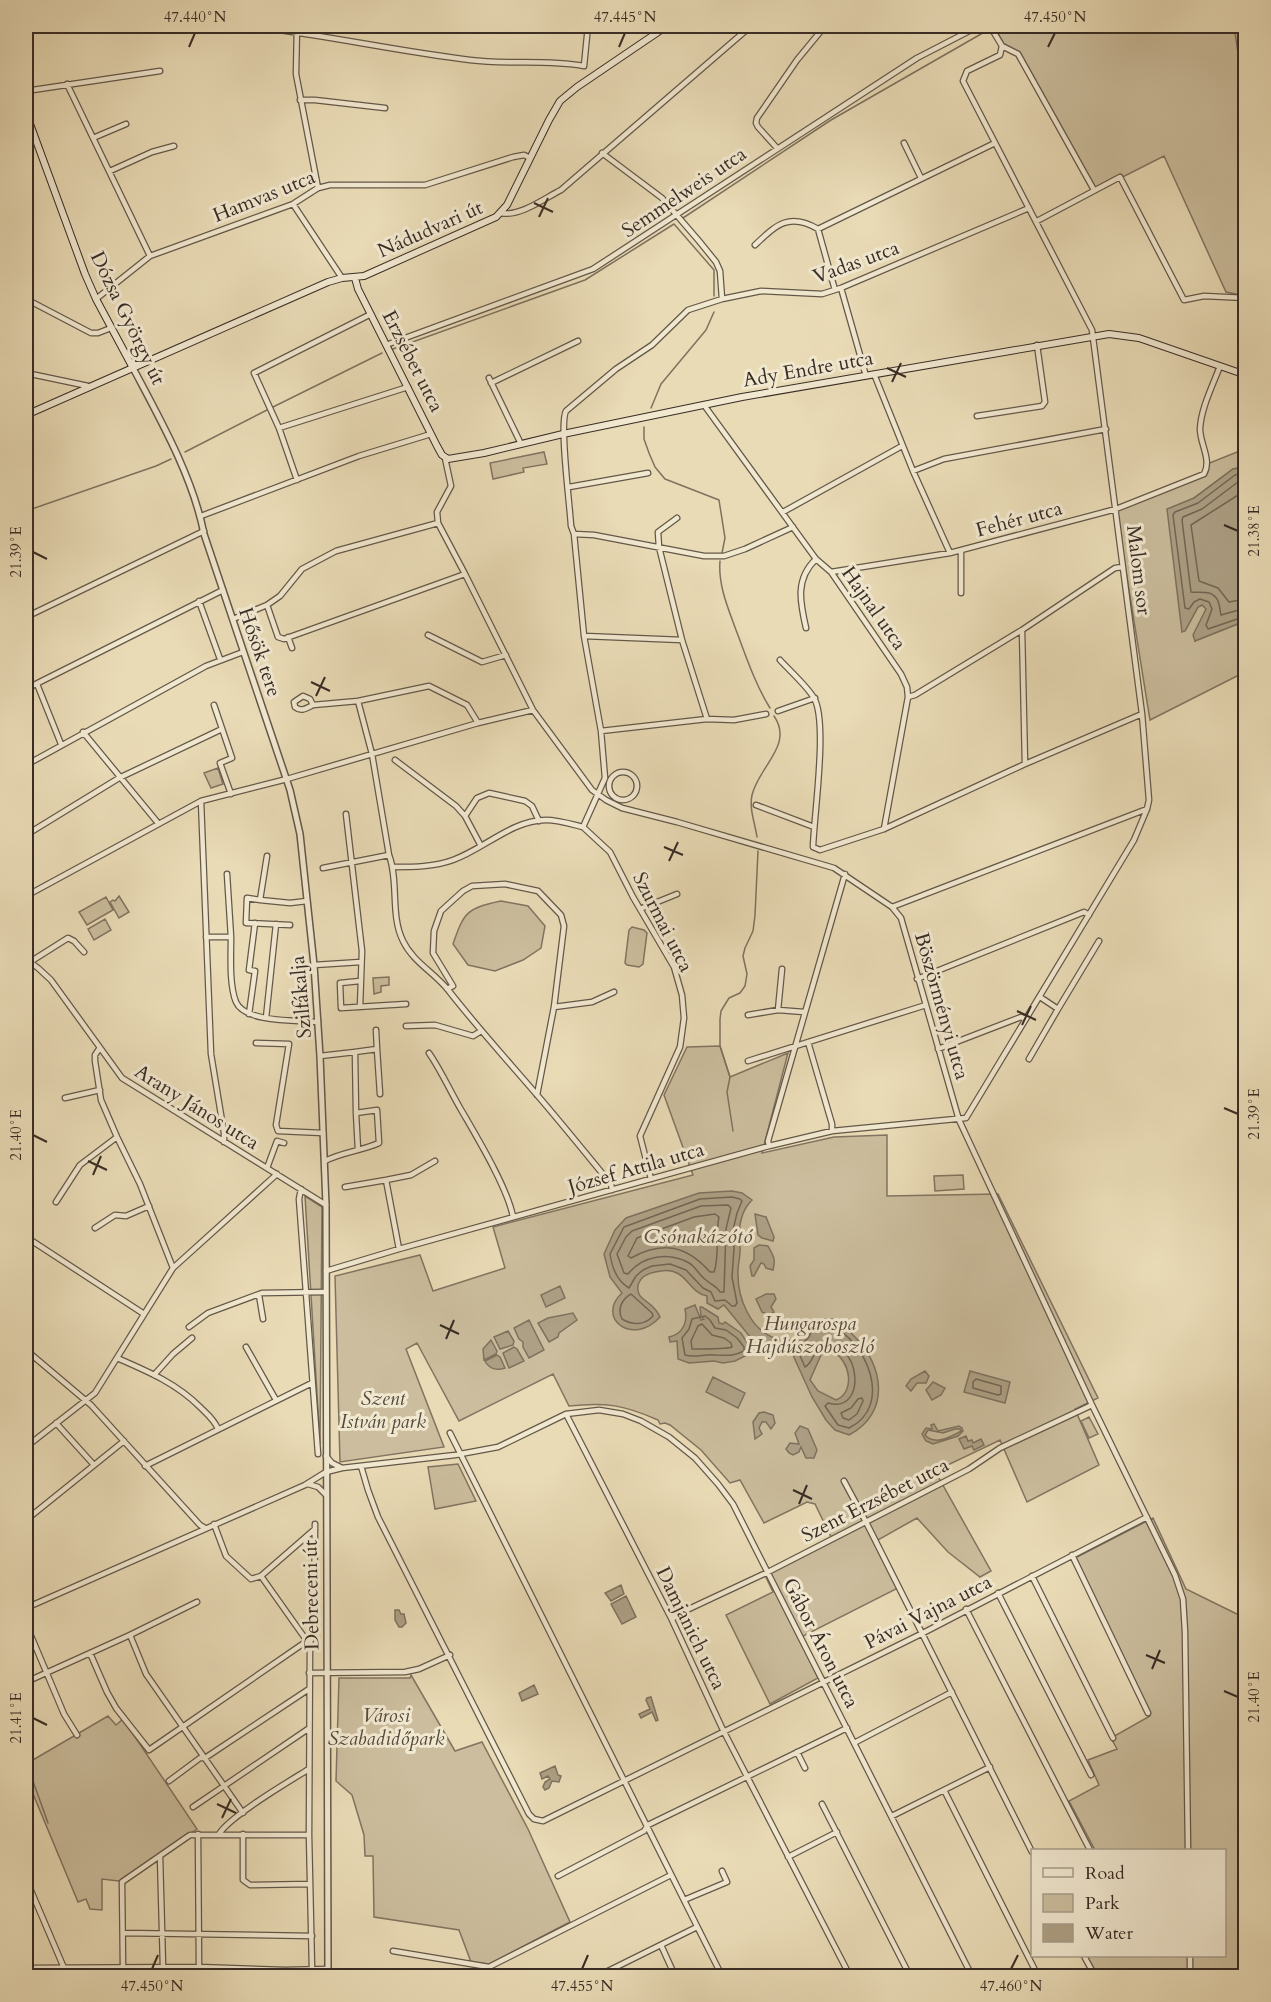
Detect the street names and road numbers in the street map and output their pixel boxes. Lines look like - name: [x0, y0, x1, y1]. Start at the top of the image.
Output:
- street label: Semmelweis utca: [616, 140, 752, 244]
- street label: Hamvas utca: [209, 163, 320, 229]
- street label: Nádudvari út: [373, 194, 487, 264]
- street label: Vadas utca: [809, 234, 903, 290]
- street label: Dózsa György út: [84, 247, 172, 390]
- street label: Erzsébet utca: [376, 305, 450, 417]
- street label: Ady Endre utca: [741, 344, 876, 394]
- street label: Fehér utca: [973, 494, 1065, 543]
- street label: Malom sor: [1120, 523, 1158, 617]
- street label: Hajnal utca: [835, 561, 913, 656]
- street label: Hősök tere: [232, 604, 288, 700]
- street label: Szurmai utca: [626, 867, 700, 977]
- street label: Böszörményi utca: [908, 929, 976, 1083]
- street label: Szilfákalja: [284, 954, 318, 1040]
- street label: Arany János utca: [130, 1058, 265, 1156]
- street label: József Attila utca: [562, 1136, 708, 1201]
- street label: Szent Erzsébet utca: [797, 1451, 954, 1549]
- street label: Debreceni út: [297, 1539, 325, 1650]
- street label: Damjanich utca: [650, 1562, 733, 1694]
- street label: Pávai Vajna utca: [860, 1568, 997, 1656]
- street label: Gábor Áron utca: [777, 1573, 866, 1713]

